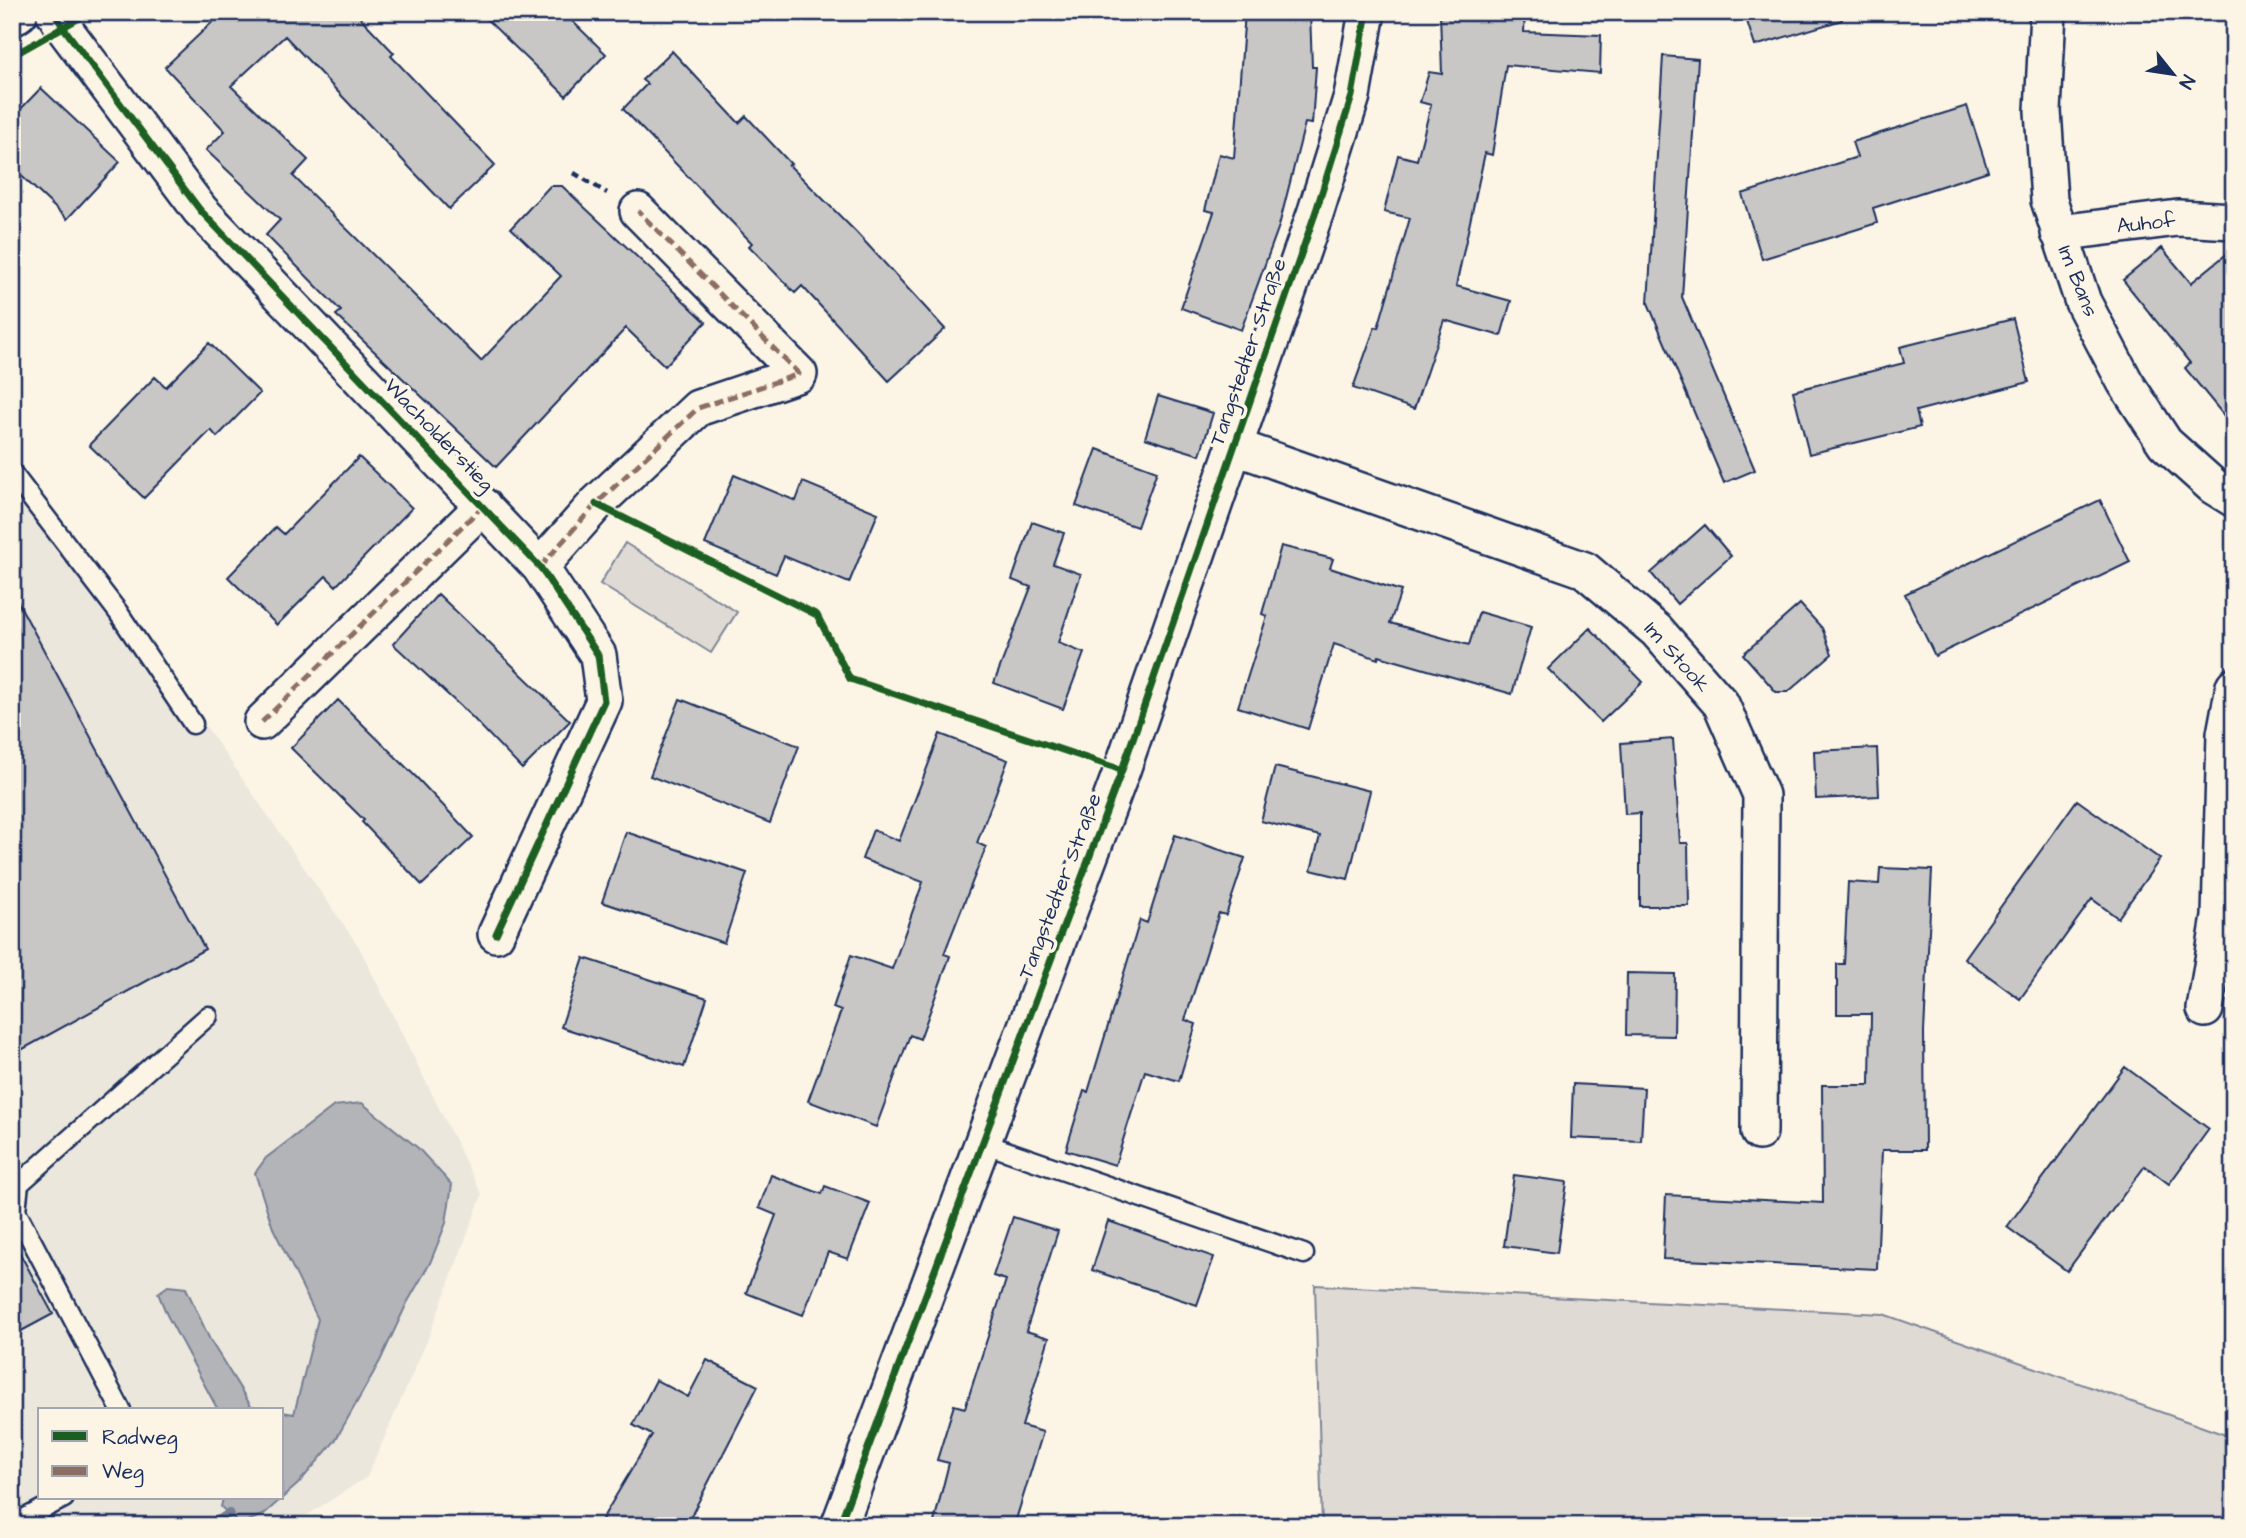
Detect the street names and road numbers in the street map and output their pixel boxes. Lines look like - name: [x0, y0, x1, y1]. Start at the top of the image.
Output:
- street label: Auhof: [2115, 205, 2177, 240]
- street label: Im Bans: [2051, 241, 2105, 321]
- street label: Tangstedter Straße: [1202, 254, 1296, 450]
- street label: Wacholderstieg: [376, 372, 501, 500]
- street label: Im Stook: [1637, 615, 1717, 699]
- street label: Tangstedter Straße: [1011, 789, 1111, 984]

